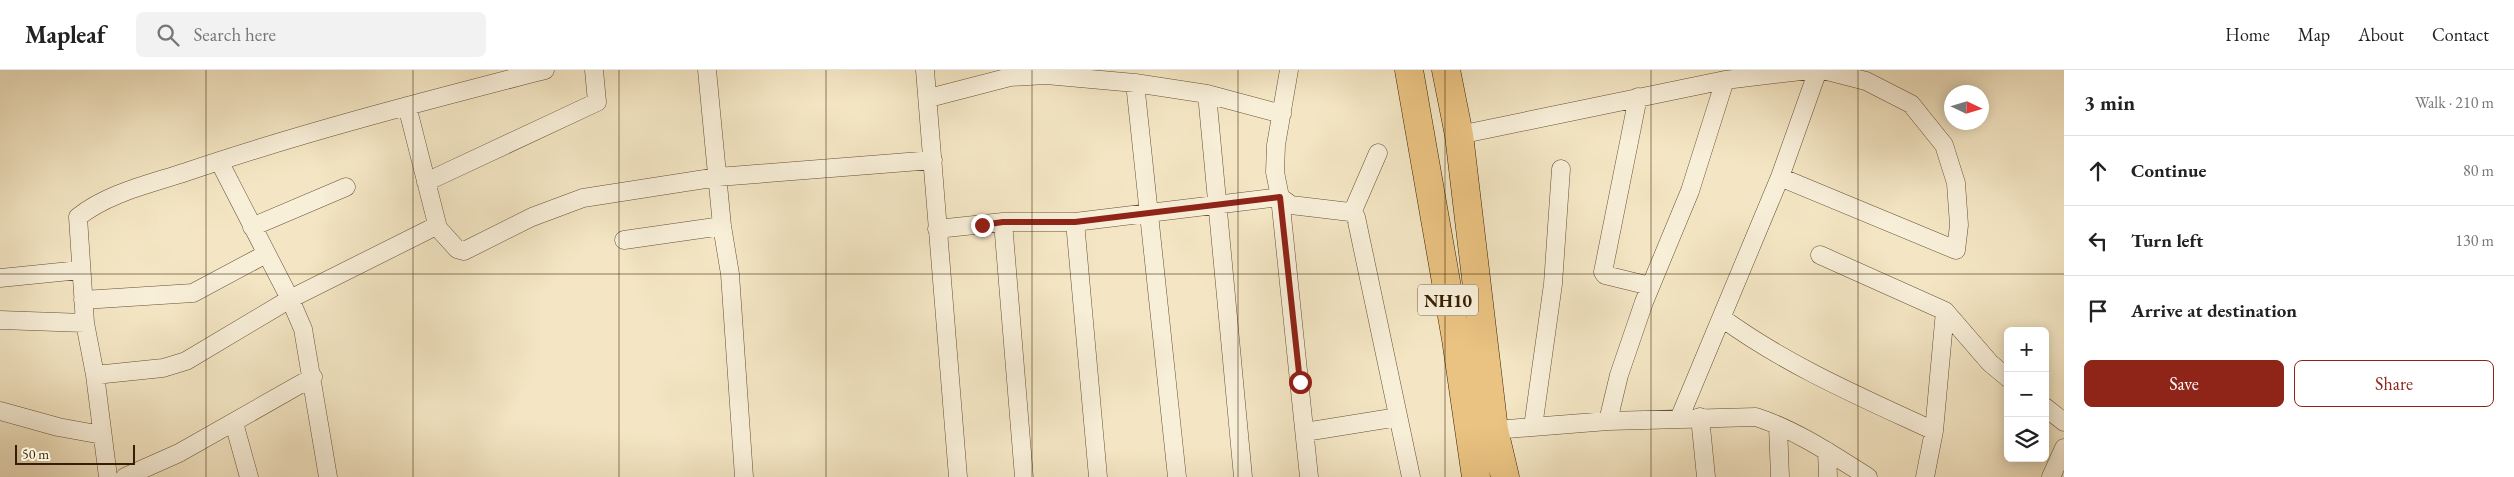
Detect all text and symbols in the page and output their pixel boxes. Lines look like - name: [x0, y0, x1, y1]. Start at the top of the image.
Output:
- search box: [136, 12, 486, 57]
- text: Mapleaf: [25, 19, 106, 50]
- icon: search: [154, 21, 182, 49]
- text: Search here: [194, 22, 276, 47]
- text: Home: [2225, 23, 2270, 46]
- text: Map: [2298, 23, 2330, 46]
- text: About: [2358, 23, 2404, 46]
- text: Contact: [2432, 23, 2489, 46]
- north arrow: [1944, 85, 1989, 130]
- text: 3 min: [2084, 89, 2135, 116]
- text: Walk · 210 m: [2415, 92, 2494, 113]
- icon: ahead: [2084, 157, 2112, 185]
- text: Continue: [2131, 158, 2206, 183]
- text: 80 m: [2463, 160, 2494, 181]
- route end: [971, 214, 994, 237]
- icon: left: [2084, 227, 2112, 255]
- text: Turn left: [2131, 228, 2203, 253]
- text: 130 m: [2455, 230, 2494, 251]
- road number: NH10: [1418, 284, 1478, 316]
- icon: arrive: [2084, 297, 2112, 325]
- text: Arrive at destination: [2131, 298, 2297, 323]
- map controls: [2004, 327, 2049, 462]
- button: +: [2004, 327, 2049, 372]
- button: Save: [2084, 360, 2284, 407]
- button: Share: [2294, 360, 2494, 407]
- route start: [1289, 371, 1312, 394]
- button: −: [2004, 372, 2049, 417]
- button: layers: [2004, 417, 2049, 462]
- scale bar: [15, 442, 135, 465]
- text: 50 m: [22, 445, 49, 463]

